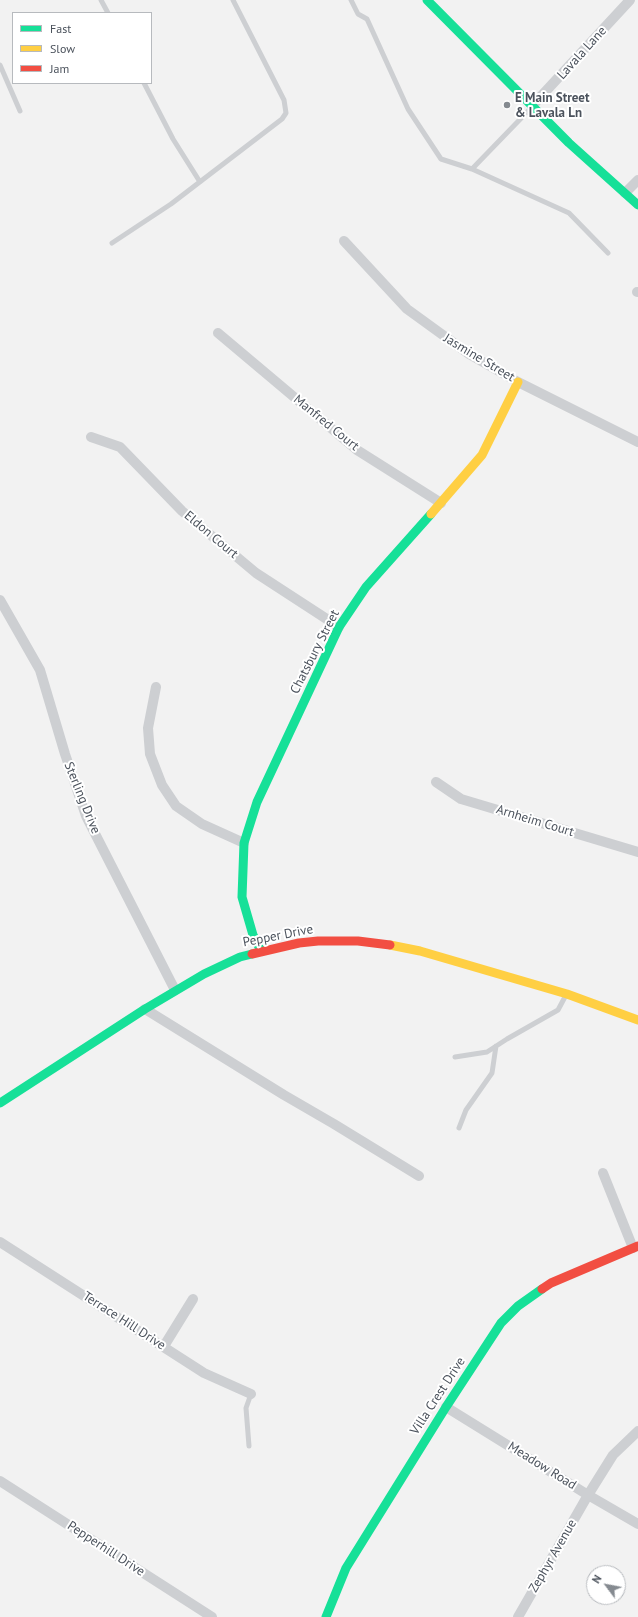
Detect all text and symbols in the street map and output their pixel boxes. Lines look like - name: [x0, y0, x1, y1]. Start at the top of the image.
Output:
- legend: [12, 12, 152, 84]
- text: Fast: [50, 21, 71, 36]
- street label: Lavala Lane: [554, 23, 610, 83]
- text: Slow: [50, 41, 75, 56]
- text: Jam: [50, 61, 69, 76]
- place label: E Main Street & Lavala Ln: [515, 90, 589, 121]
- marker: E Main Street & Lavala Ln: [502, 100, 512, 110]
- street label: Jasmine Street: [441, 331, 517, 385]
- street label: Manfred Court: [290, 392, 362, 454]
- street label: Eldon Court: [181, 508, 241, 562]
- street label: Chatsbury Street: [287, 607, 343, 697]
- street label: Sterling Drive: [61, 760, 103, 836]
- street label: Arnheim Court: [494, 802, 576, 840]
- street label: Pepper Drive: [242, 922, 314, 950]
- street label: Terrace Hill Drive: [80, 1288, 168, 1354]
- street label: Villa Crest Drive: [407, 1354, 469, 1438]
- street label: Meadow Road: [505, 1439, 579, 1493]
- street label: Zephyr Avenue: [526, 1517, 580, 1595]
- street label: Pepperhill Drive: [64, 1518, 148, 1580]
- north arrow: [586, 1565, 626, 1605]
- text: N: [589, 1572, 605, 1586]

